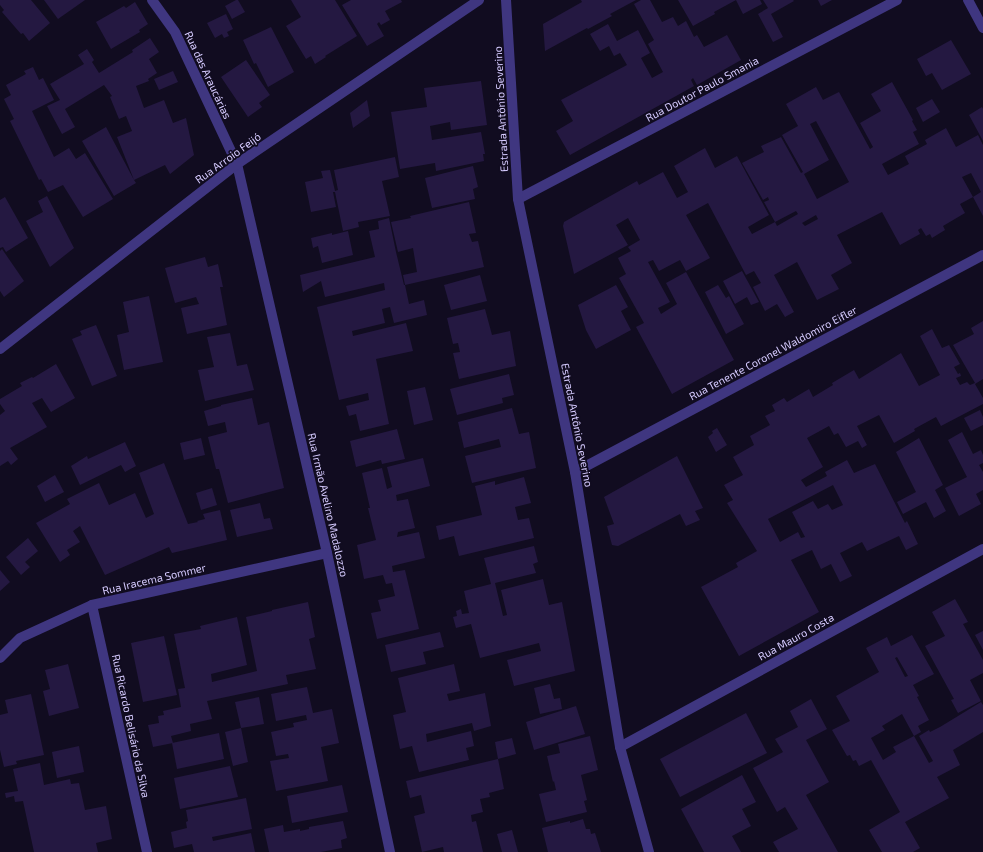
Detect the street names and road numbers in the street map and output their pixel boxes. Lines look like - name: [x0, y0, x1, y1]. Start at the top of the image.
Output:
- street label: Rua das Araucárias: [182, 29, 235, 121]
- street label: Estrada Antônio Severino: [491, 46, 510, 172]
- street label: Rua Doutor Paulo Smania: [643, 53, 761, 124]
- street label: Rua Arroio Feijó: [192, 129, 264, 187]
- street label: Rua Tenente Coronel Waldomiro Eifler: [687, 302, 859, 402]
- street label: Estrada Antônio Severino: [559, 362, 596, 488]
- street label: Rua Irmão Avelino Madalozzo: [306, 432, 351, 578]
- street label: Rua Iracema Sommer: [101, 560, 208, 597]
- street label: Rua Mauro Costa: [756, 610, 836, 663]
- street label: Rua Ricardo Belisário da Silva: [110, 653, 153, 799]

